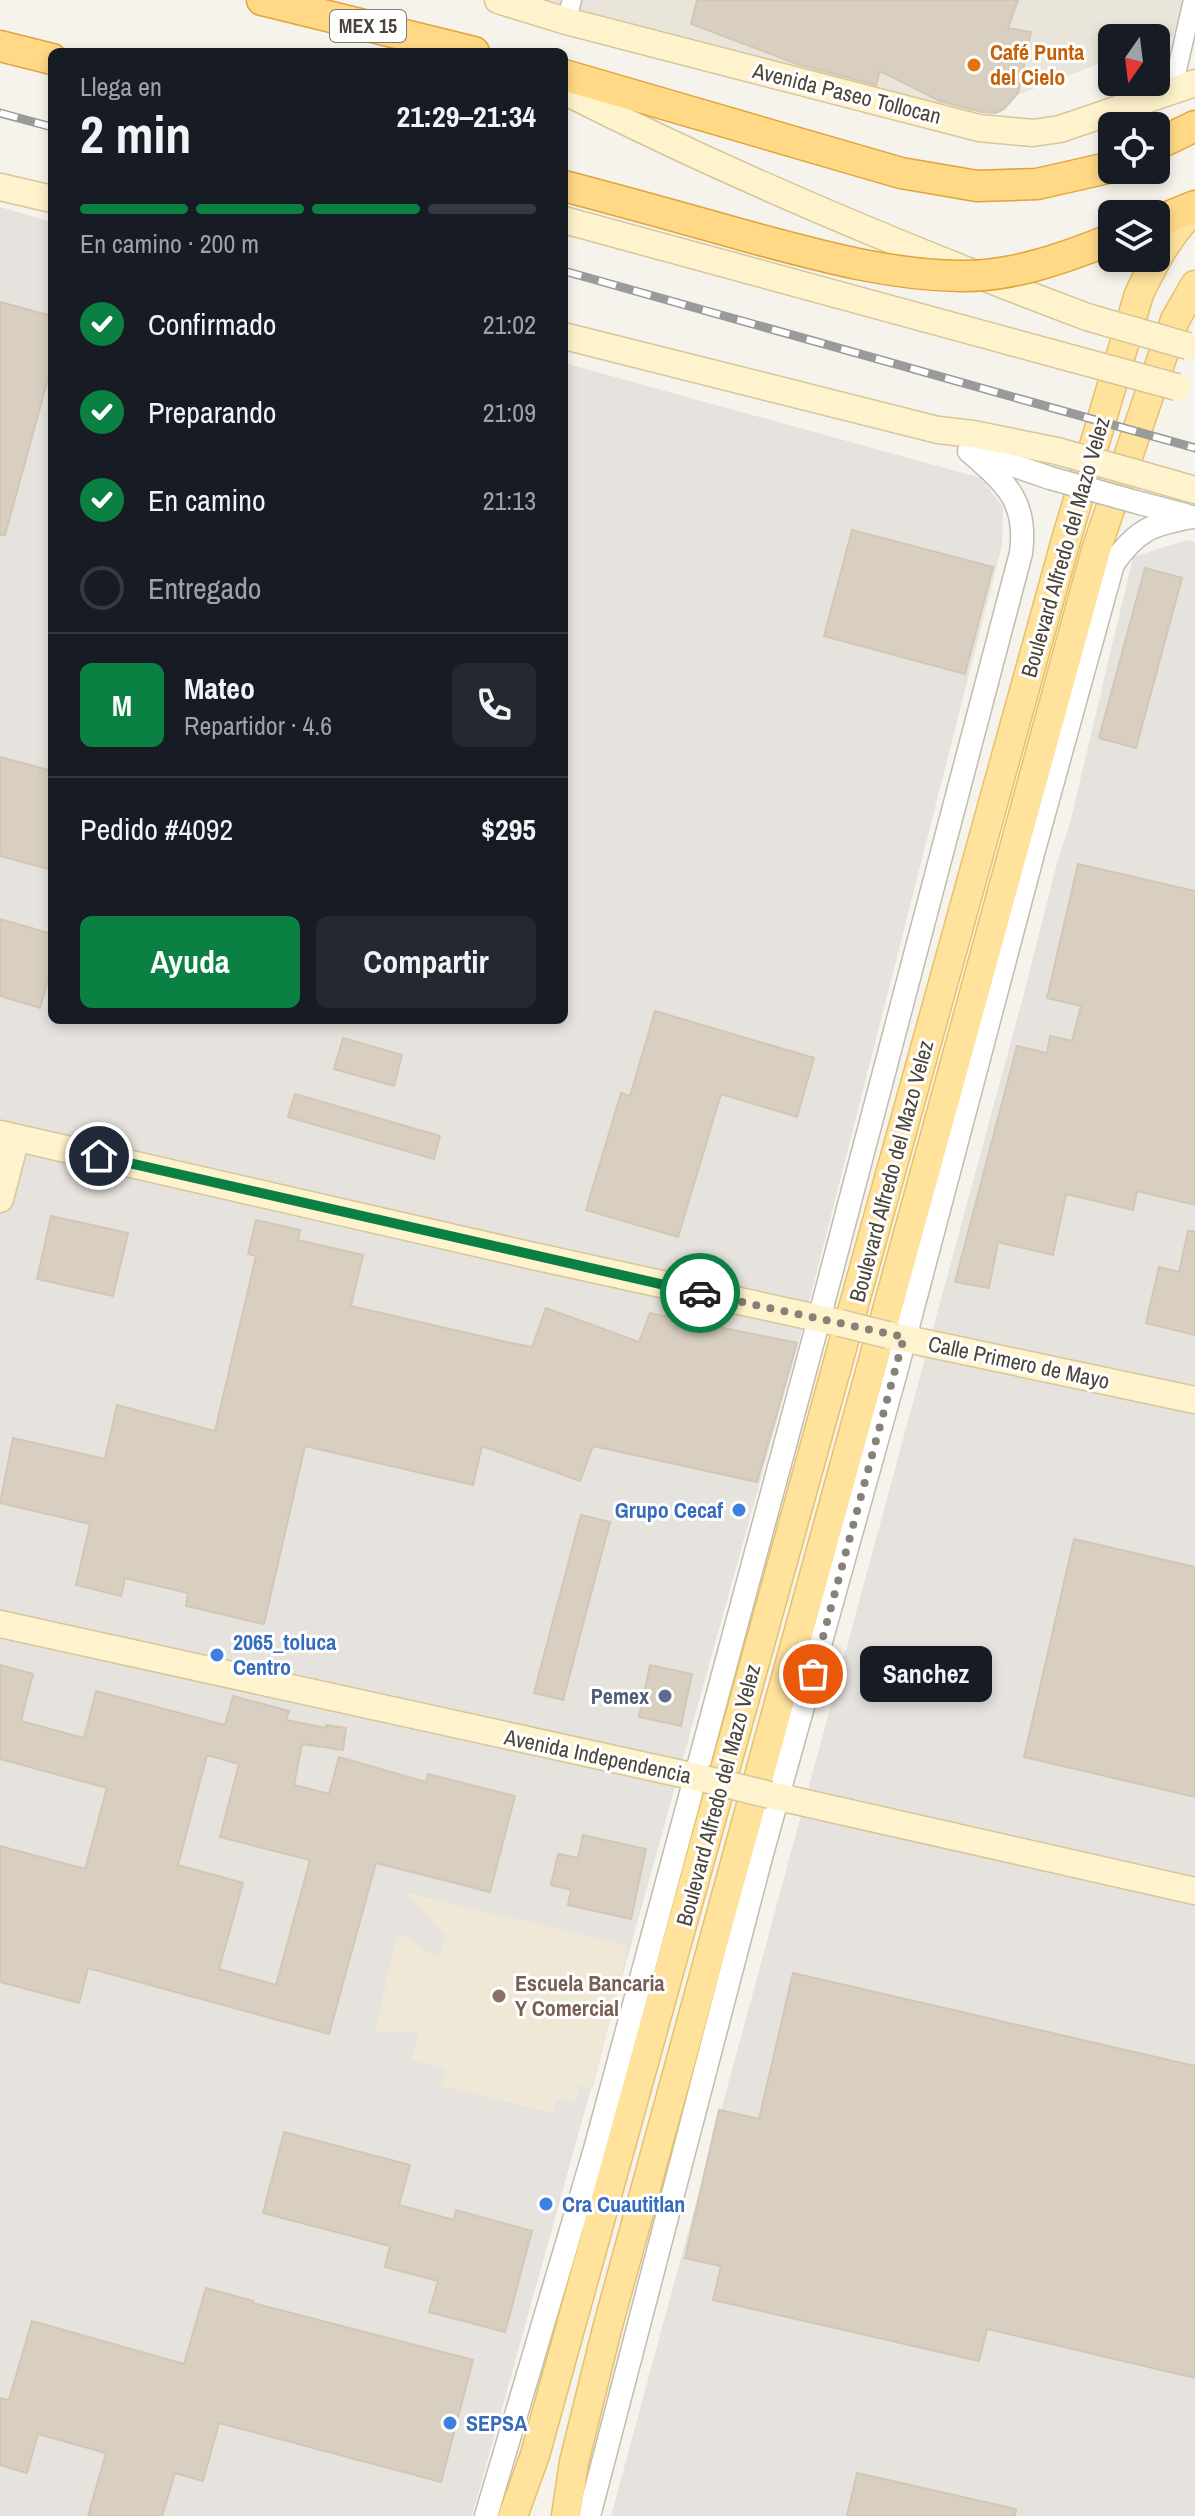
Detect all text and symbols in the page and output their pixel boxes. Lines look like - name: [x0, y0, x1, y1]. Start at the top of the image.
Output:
- road number: MEX 15: [330, 10, 406, 42]
- north arrow: [1098, 24, 1170, 96]
- map controls: [1098, 24, 1170, 272]
- place label: Café Punta del Cielo: [990, 37, 1084, 92]
- street label: Avenida Paseo Tollocan: [749, 55, 944, 131]
- marker: Café Punta del Cielo: [965, 56, 983, 74]
- text: Llega en: [80, 69, 162, 104]
- text: 21:29–21:34: [397, 96, 536, 136]
- text: 2 min: [80, 99, 191, 169]
- button: locate: [1098, 112, 1170, 184]
- button: layers: [1098, 200, 1170, 272]
- text: En camino · 200 m: [80, 226, 259, 261]
- icon: check: [80, 302, 124, 346]
- text: Confirmado: [148, 304, 277, 344]
- text: 21:02: [483, 307, 536, 342]
- icon: check: [80, 390, 124, 434]
- text: Preparando: [148, 392, 277, 432]
- text: 21:09: [483, 395, 536, 430]
- street label: Boulevard Alfredo del Mazo Velez: [1013, 413, 1117, 681]
- icon: check: [80, 478, 124, 522]
- text: En camino: [148, 480, 266, 520]
- text: 21:13: [483, 483, 536, 518]
- text: Entregado: [148, 568, 262, 608]
- button: phone: [452, 663, 536, 747]
- text: Mateo: [184, 668, 255, 708]
- text: M: [112, 685, 132, 725]
- text: Repartidor · 4.6: [184, 708, 332, 743]
- text: Pedido #4092: [80, 809, 233, 849]
- text: $295: [481, 809, 536, 849]
- button: Ayuda: [80, 916, 300, 1008]
- button: Compartir: [316, 916, 536, 1008]
- street label: Boulevard Alfredo del Mazo Velez: [842, 1037, 940, 1305]
- pin: [65, 1122, 133, 1190]
- icon: home: [77, 1134, 121, 1178]
- courier: [660, 1253, 740, 1333]
- icon: car: [678, 1271, 722, 1315]
- street label: Calle Primero de Mayo: [926, 1328, 1112, 1396]
- place label: Grupo Cecaf: [615, 1495, 723, 1525]
- marker: Grupo Cecaf: [730, 1501, 748, 1519]
- place label: 2065_toluca Centro: [233, 1627, 336, 1682]
- pin: [779, 1640, 847, 1708]
- marker: 2065_toluca Centro: [208, 1646, 226, 1664]
- callout: Sanchez: [861, 1646, 993, 1702]
- icon: bag: [791, 1652, 835, 1696]
- text: Sanchez: [883, 1656, 969, 1691]
- street label: Boulevard Alfredo del Mazo Velez: [669, 1661, 767, 1929]
- place label: Pemex: [591, 1681, 649, 1711]
- marker: Pemex: [656, 1687, 674, 1705]
- street label: Avenida Independencia: [501, 1721, 694, 1790]
- place label: Escuela Bancaria Y Comercial: [515, 1968, 664, 2023]
- marker: Escuela Bancaria Y Comercial: [490, 1987, 508, 2005]
- place label: Cra Cuautitlan: [562, 2189, 685, 2219]
- marker: Cra Cuautitlan: [537, 2195, 555, 2213]
- place label: SEPSA: [466, 2408, 527, 2438]
- marker: SEPSA: [441, 2414, 459, 2432]

